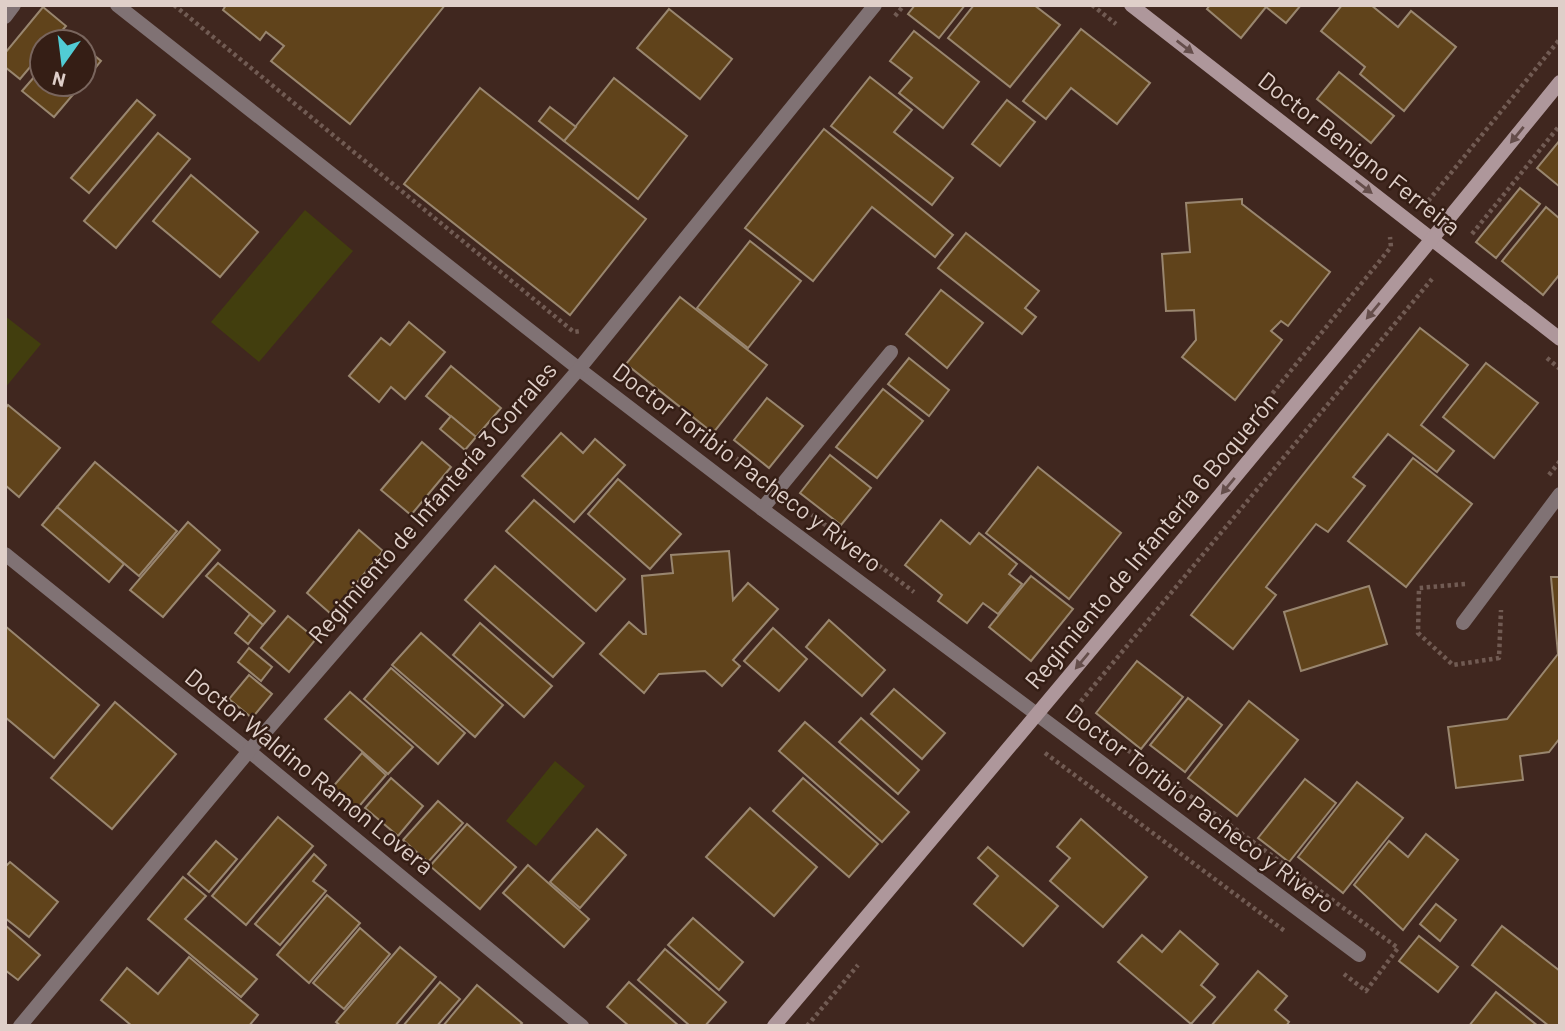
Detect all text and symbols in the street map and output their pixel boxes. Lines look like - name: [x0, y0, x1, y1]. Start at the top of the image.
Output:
- north arrow: [28, 28, 98, 98]
- one-way arrow: [1175, 40, 1193, 55]
- street label: Doctor Benigno Ferreira: [1253, 65, 1467, 241]
- text: N: [50, 67, 68, 93]
- one-way arrow: [1509, 126, 1524, 144]
- one-way arrow: [1356, 179, 1373, 194]
- one-way arrow: [1366, 303, 1381, 320]
- street label: Regimiento de Infantería 3 Corrales: [302, 355, 562, 649]
- street label: Doctor Toribio Pacheco y Rivero: [608, 356, 888, 577]
- street label: Regimiento de Infantería 6 Boquerón: [1018, 386, 1283, 694]
- one-way arrow: [1220, 477, 1235, 495]
- one-way arrow: [1075, 653, 1090, 670]
- street label: Doctor Waldino Ramon Lovera: [180, 662, 440, 880]
- street label: Doctor Toribio Pacheco y Rivero: [1061, 697, 1341, 918]

